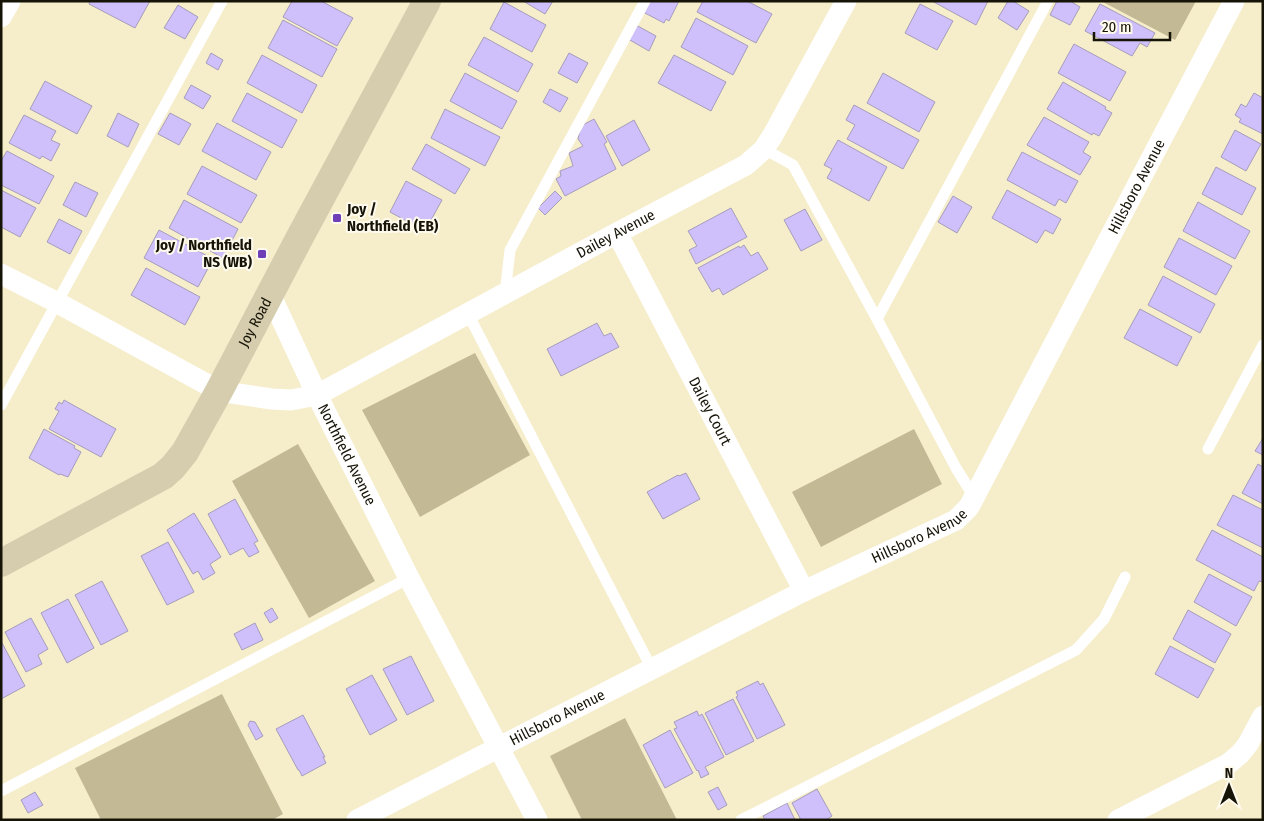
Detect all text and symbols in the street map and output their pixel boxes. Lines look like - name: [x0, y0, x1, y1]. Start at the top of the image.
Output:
- scale bar: [1094, 10, 1170, 42]
- text: 20 m: [1102, 18, 1132, 36]
- street label: Hillsboro Avenue: [1104, 136, 1169, 237]
- place label: Joy / Northfield (EB): [346, 200, 439, 235]
- street label: Dailey Avenue: [573, 206, 658, 262]
- marker: Joy / Northfield (EB): [331, 212, 343, 224]
- place label: Joy / Northfield NS (WB): [155, 236, 252, 271]
- marker: Joy / Northfield NS (WB): [256, 248, 268, 260]
- street label: Joy Road: [235, 295, 275, 350]
- street label: Dailey Court: [685, 374, 735, 448]
- street label: Northfield Avenue: [314, 401, 380, 508]
- street label: Hillsboro Avenue: [869, 505, 971, 567]
- street label: Hillsboro Avenue: [507, 686, 608, 749]
- north arrow: [1204, 761, 1254, 811]
- text: N: [1225, 765, 1233, 782]

